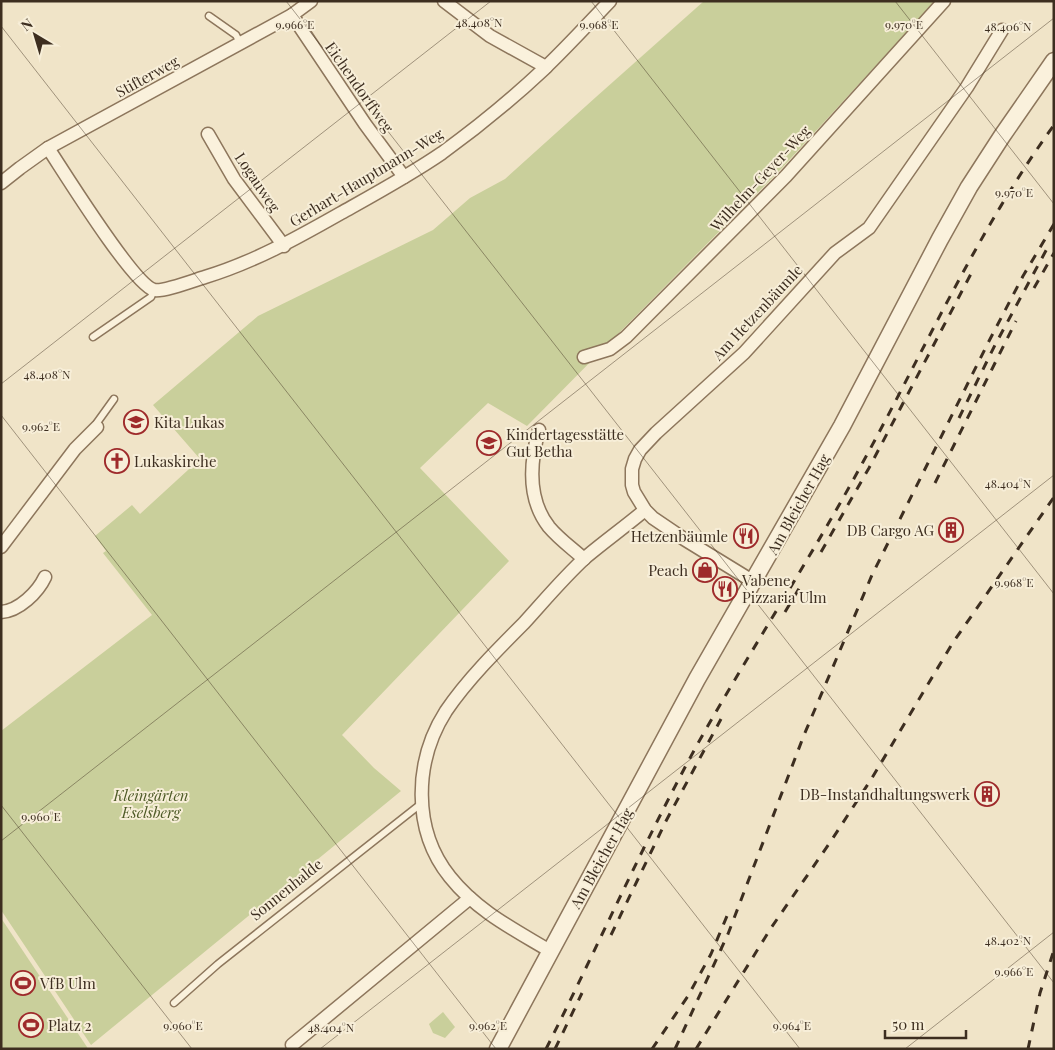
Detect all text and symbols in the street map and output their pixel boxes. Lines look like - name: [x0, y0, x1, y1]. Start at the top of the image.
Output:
- north arrow: [10, 10, 60, 60]
- text: N: [17, 14, 37, 35]
- text: 48.408°N: [455, 14, 503, 30]
- text: 9.966°E: [276, 16, 314, 32]
- text: 9.968°E: [580, 16, 619, 32]
- text: 9.970°E: [885, 16, 923, 32]
- text: 48.406°N: [985, 18, 1032, 34]
- street label: Eichendorffweg: [321, 38, 399, 136]
- street label: Stifterweg: [112, 50, 182, 102]
- street label: Wilhelm-Geyer-Weg: [705, 121, 814, 236]
- street label: Gerhart-Hauptmann-Weg: [285, 123, 447, 231]
- street label: Logauweg: [231, 148, 285, 216]
- text: 9.970°E: [995, 184, 1033, 200]
- street label: Am Hetzenbäumle: [707, 260, 807, 365]
- text: 48.408°N: [23, 366, 71, 382]
- school or university icon: Kita Lukas: [123, 409, 149, 435]
- place label: Kita Lukas: [154, 412, 224, 432]
- text: 9.962°E: [22, 418, 60, 434]
- place label: Kindertagesstätte Gut Betha: [506, 424, 624, 461]
- school or university icon: Kindertagesstätte Gut Betha: [476, 430, 502, 456]
- church icon: Lukaskirche: [104, 448, 130, 474]
- street label: Am Bleicher Hag: [762, 450, 834, 559]
- place label: Lukaskirche: [134, 451, 217, 471]
- text: 48.404°N: [985, 475, 1032, 491]
- building icon: DB Cargo AG: [938, 517, 964, 543]
- place label: DB Cargo AG: [847, 520, 934, 540]
- restaurant icon: Hetzenbäumle: [733, 523, 759, 549]
- place label: Hetzenbäumle: [631, 526, 728, 546]
- shop icon: Peach: [692, 557, 718, 583]
- place label: Peach: [648, 560, 688, 580]
- place label: Vabene Pizzaria Ulm: [741, 570, 827, 607]
- text: 9.968°E: [995, 574, 1034, 590]
- restaurant icon: Vabene Pizzaria Ulm: [712, 576, 738, 602]
- building icon: DB-Instandhaltungswerk: [974, 781, 1000, 807]
- place label: DB-Instandhaltungswerk: [800, 784, 971, 804]
- park label: Kleingärten Eselsberg: [112, 785, 189, 822]
- street label: Am Bleicher Hag: [565, 804, 637, 913]
- text: 9.960°E: [21, 808, 61, 824]
- street label: Sonnenhalde: [246, 854, 326, 924]
- text: 48.402°N: [985, 932, 1032, 948]
- text: 9.966°E: [995, 963, 1033, 979]
- sports icon: VfB Ulm: [10, 970, 36, 996]
- place label: VfB Ulm: [39, 973, 96, 993]
- scale bar: [885, 1008, 966, 1040]
- sports icon: Platz 2: [18, 1012, 44, 1038]
- text: 50 m: [892, 1014, 925, 1034]
- place label: Platz 2: [48, 1015, 92, 1035]
- text: 9.960°E: [163, 1017, 203, 1033]
- text: 9.962°E: [469, 1017, 507, 1033]
- text: 9.964°E: [773, 1017, 811, 1033]
- text: 48.404°N: [308, 1019, 355, 1035]

